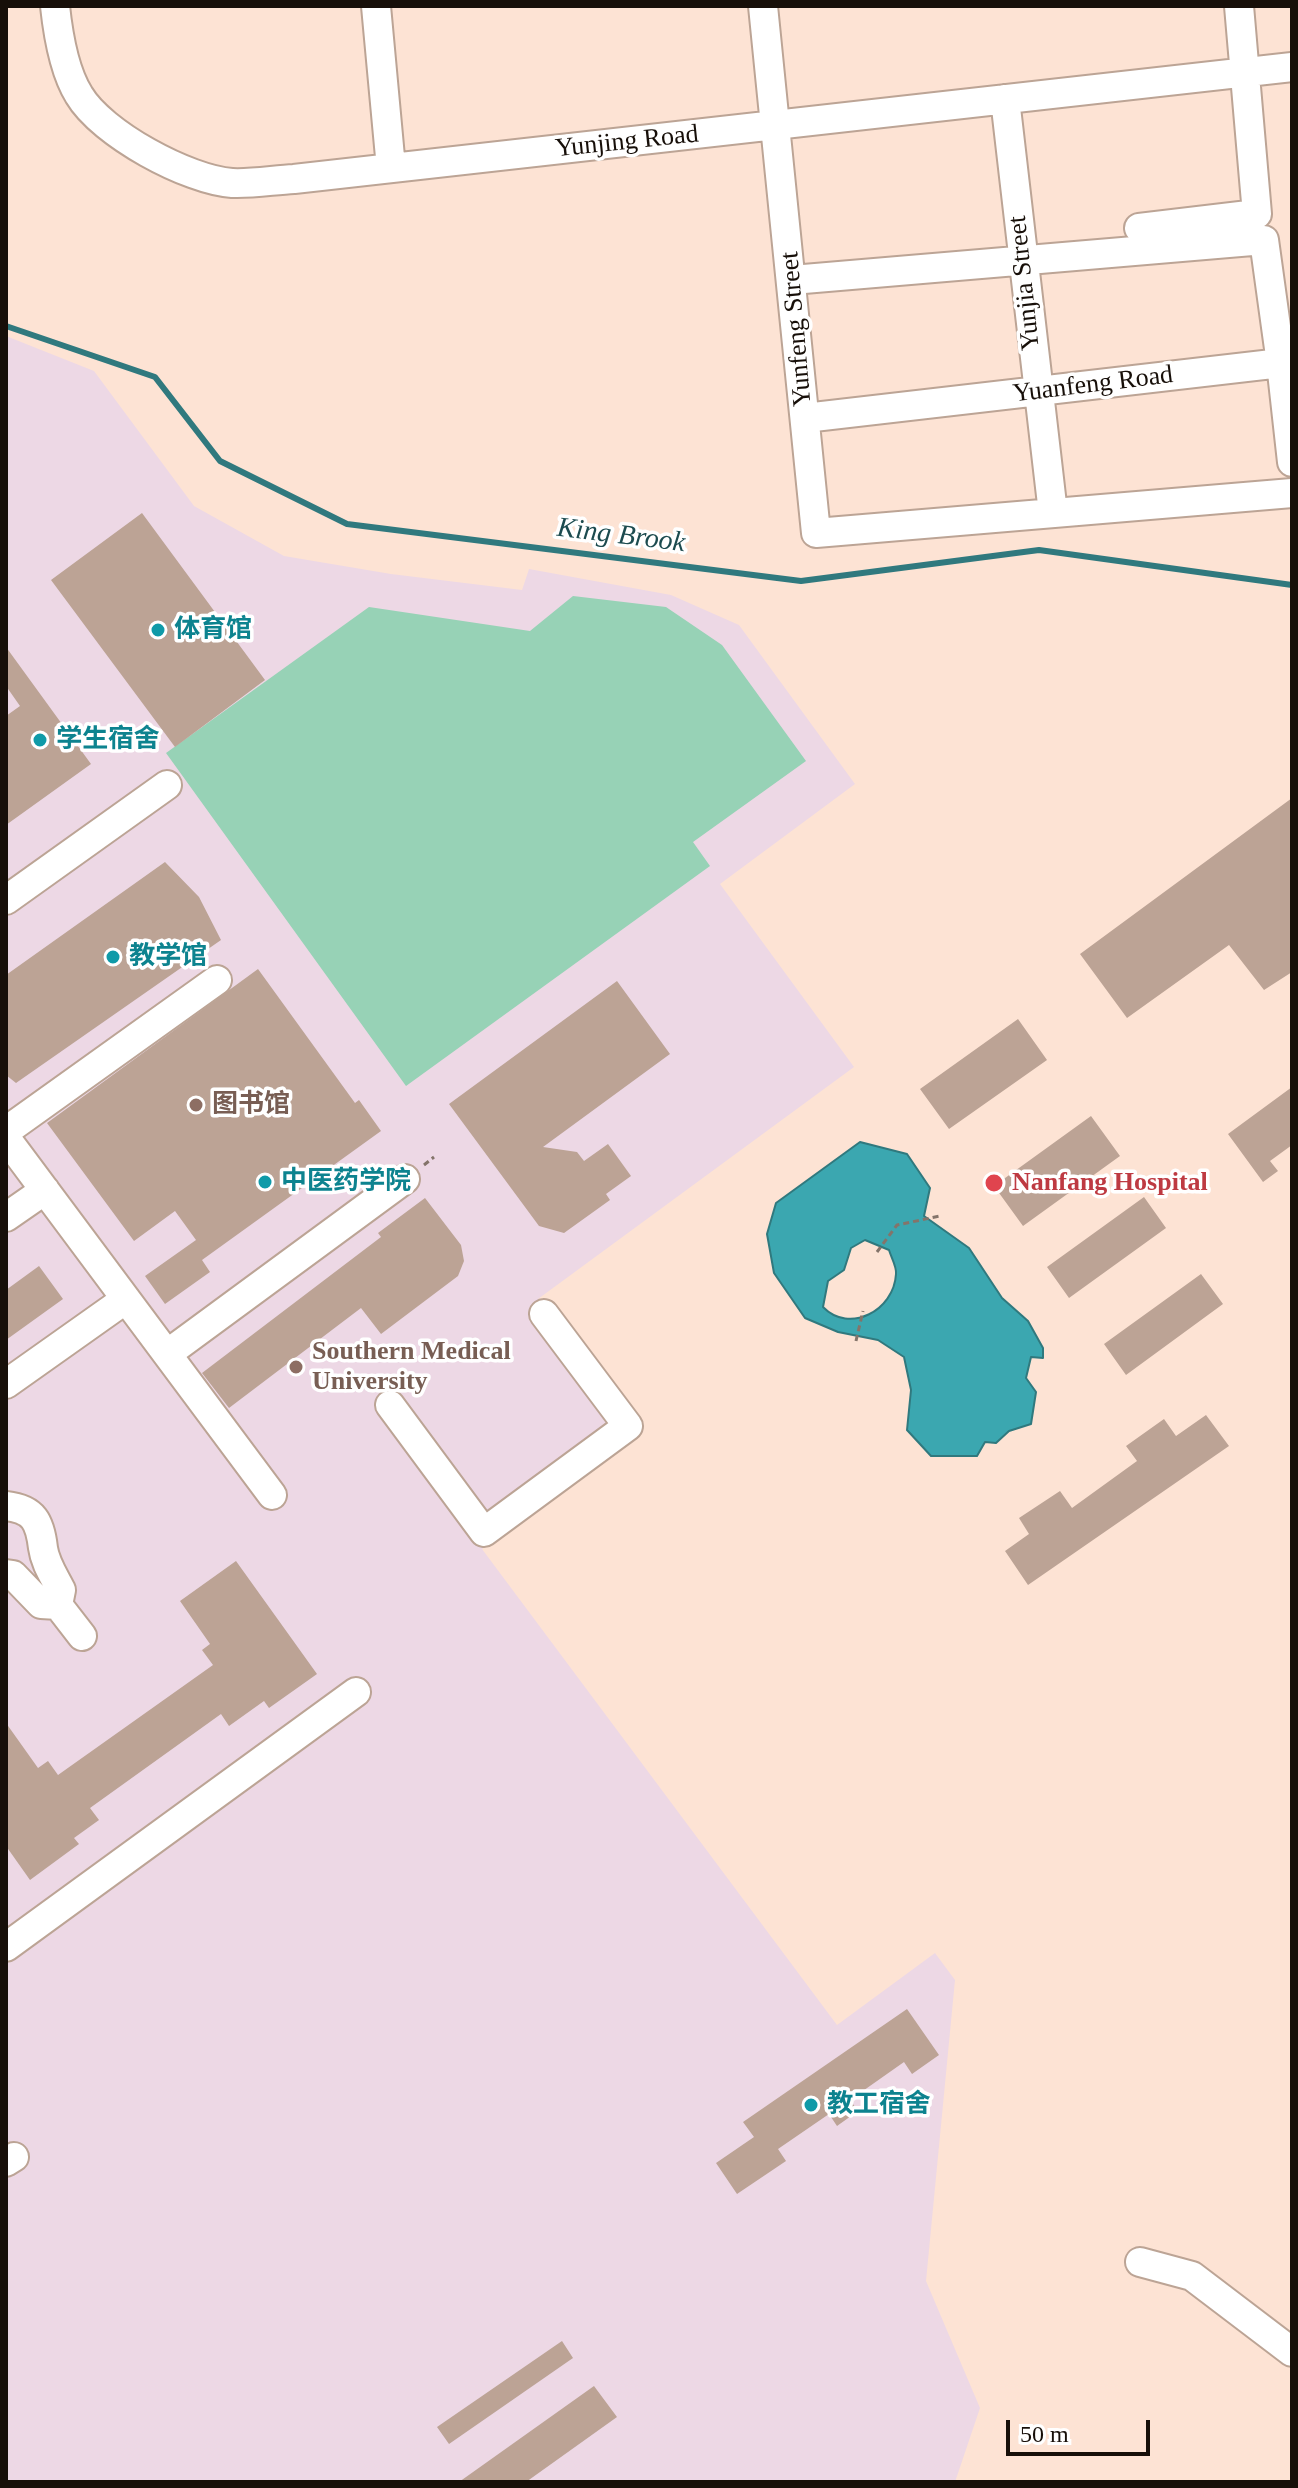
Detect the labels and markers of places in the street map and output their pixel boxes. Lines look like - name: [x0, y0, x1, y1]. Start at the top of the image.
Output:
- place label: 体育馆: [174, 614, 252, 646]
- marker: 体育馆: [149, 621, 167, 639]
- place label: 学生宿舍: [56, 724, 160, 756]
- marker: 学生宿舍: [31, 731, 49, 749]
- place label: 教学馆: [129, 941, 207, 973]
- marker: 教学馆: [104, 948, 122, 966]
- place label: 图书馆: [212, 1089, 290, 1121]
- marker: 图书馆: [187, 1096, 205, 1114]
- place label: 中医药学院: [281, 1166, 411, 1198]
- place label: Nanfang Hospital: [1012, 1167, 1208, 1199]
- marker: Nanfang Hospital: [983, 1172, 1005, 1194]
- marker: 中医药学院: [256, 1173, 274, 1191]
- place label: Southern Medical University: [312, 1336, 511, 1398]
- marker: Southern Medical University: [287, 1358, 305, 1376]
- place label: 教工宿舍: [827, 2089, 931, 2121]
- marker: 教工宿舍: [802, 2096, 820, 2114]

